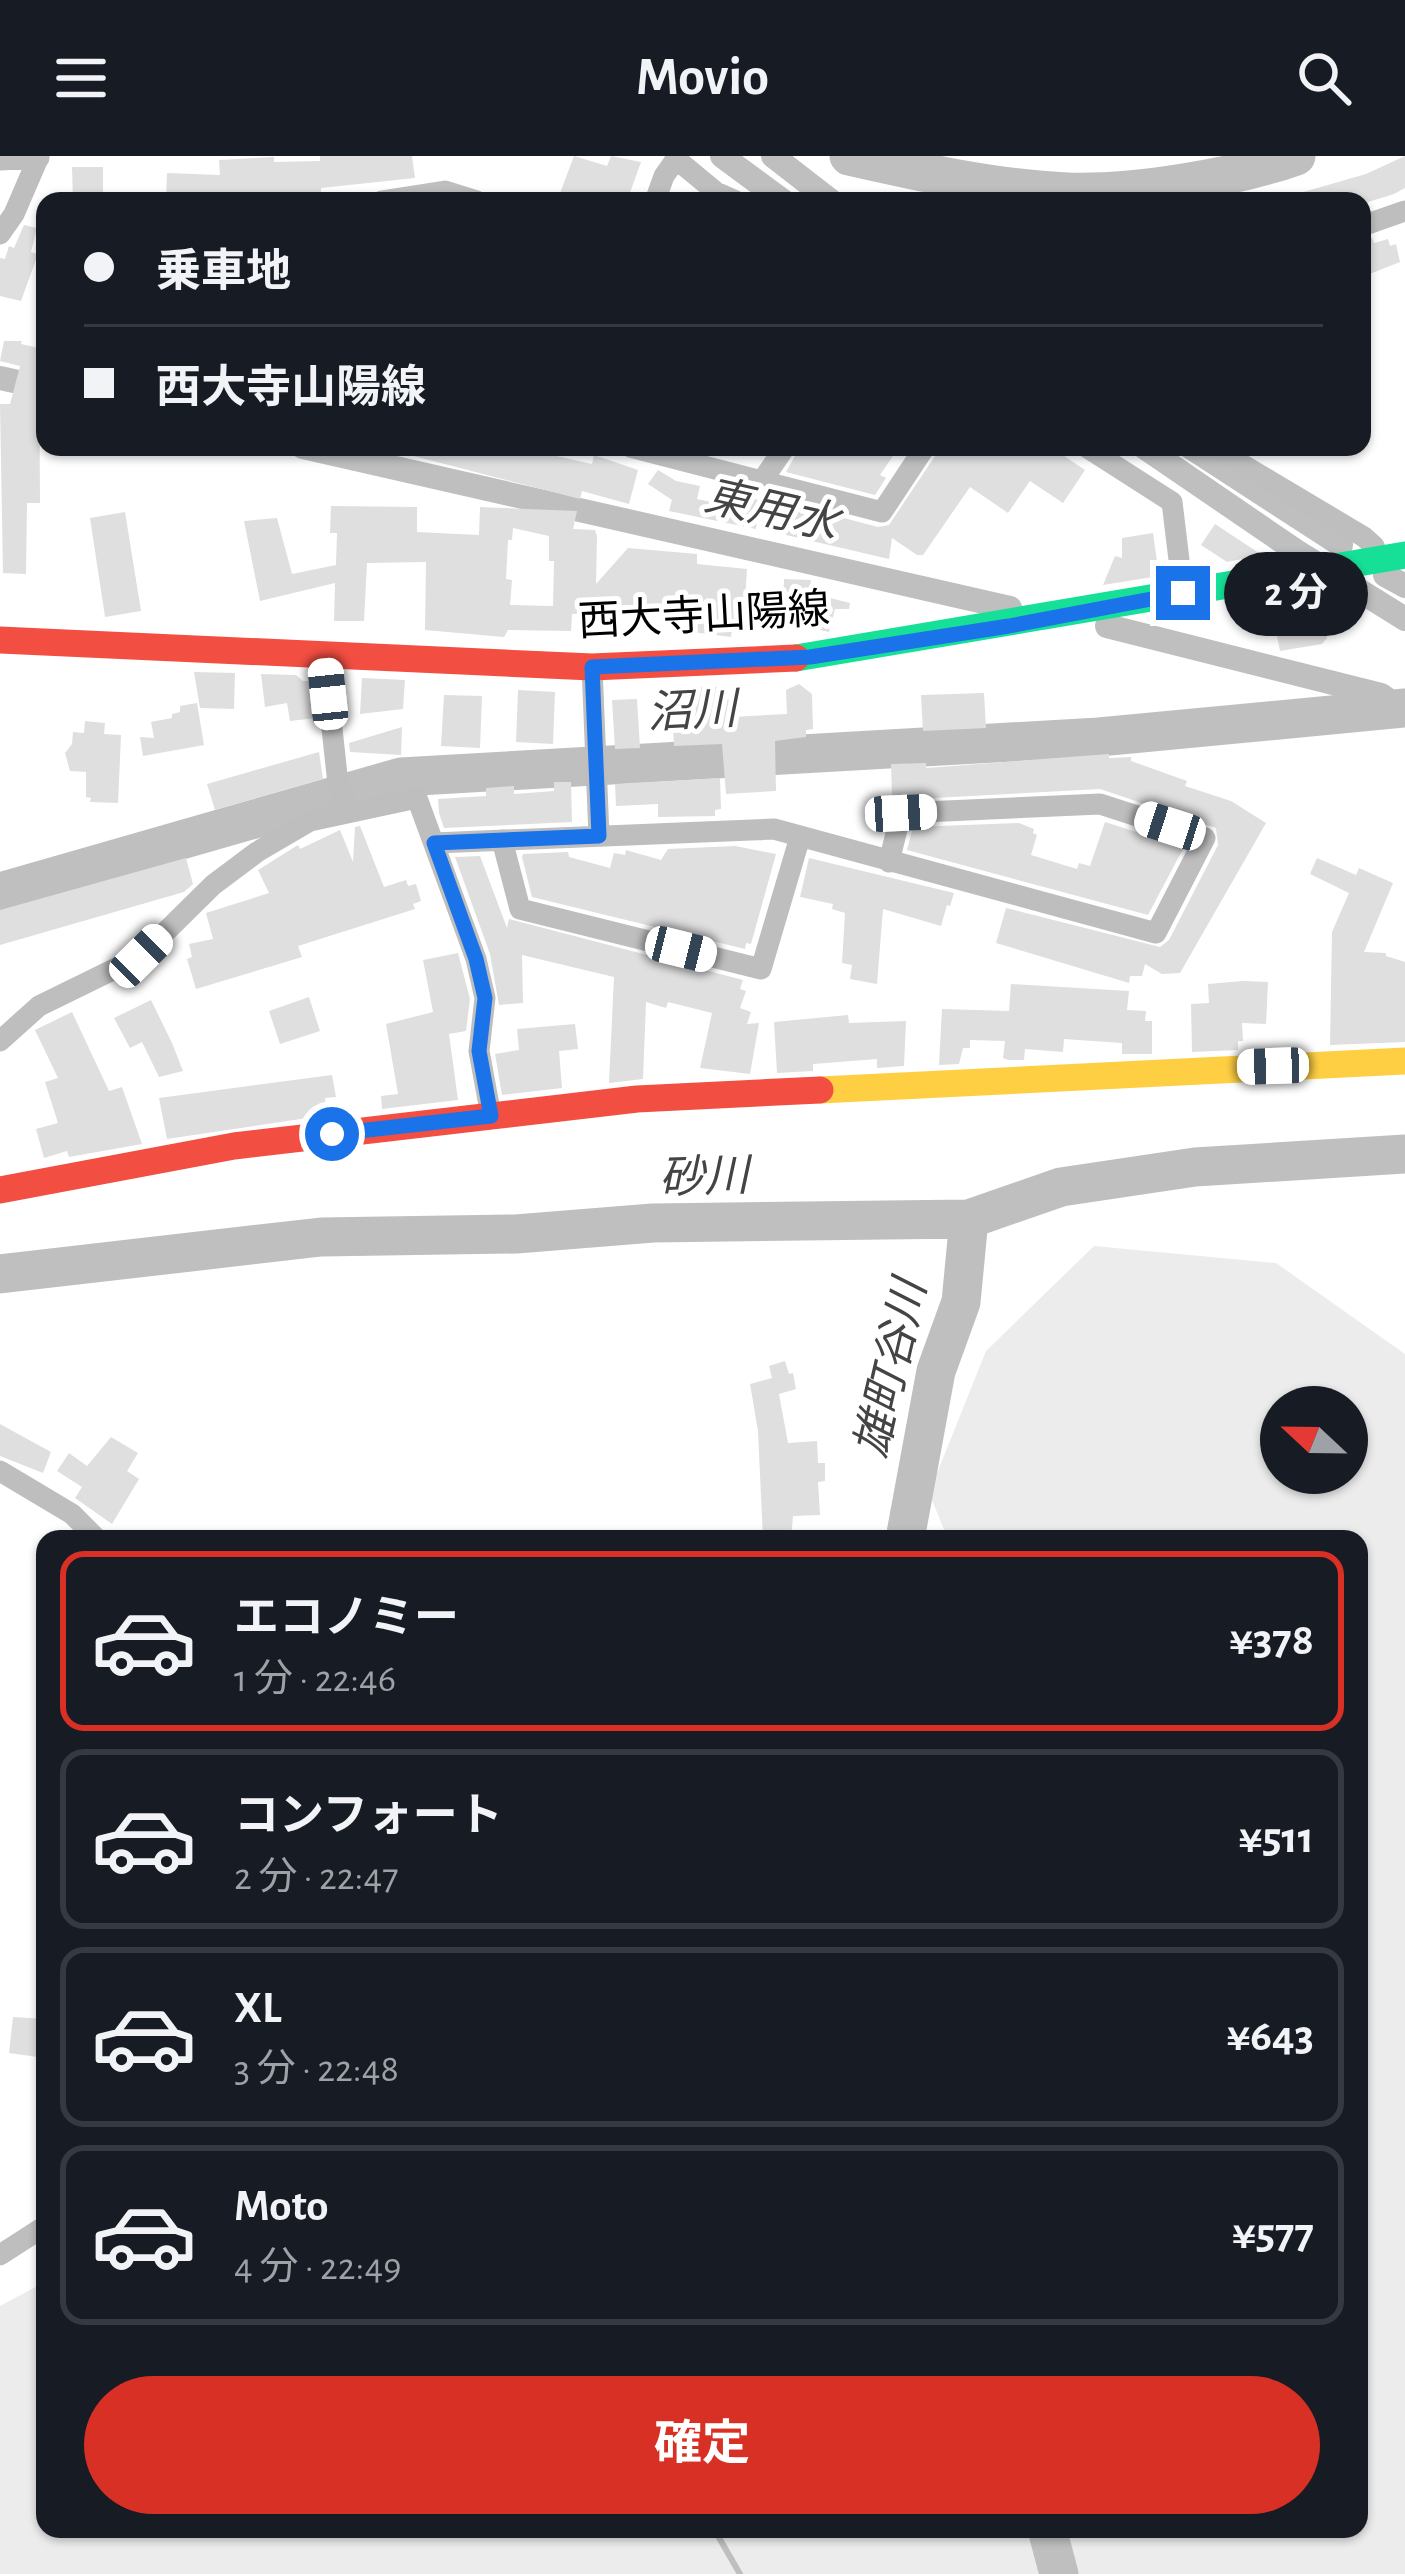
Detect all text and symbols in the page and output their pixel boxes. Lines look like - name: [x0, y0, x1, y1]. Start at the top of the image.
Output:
- icon: menu: [48, 45, 114, 111]
- icon: search: [1291, 45, 1357, 111]
- text: Movio: [636, 51, 769, 105]
- text: 乗車地: [156, 250, 291, 295]
- text: 西大寺山陽線: [156, 366, 426, 411]
- water label: 東用水: [700, 472, 847, 549]
- callout: 2 分: [1225, 551, 1369, 635]
- route end: [1156, 566, 1210, 620]
- text: 2 分: [1264, 574, 1328, 613]
- street label: 西大寺山陽線: [577, 586, 831, 644]
- car: [306, 656, 350, 732]
- water label: 沼川: [646, 685, 742, 737]
- car: [864, 793, 938, 833]
- car: [1130, 798, 1210, 854]
- car: [103, 918, 179, 994]
- car: [642, 923, 720, 975]
- car: [1236, 1047, 1310, 1085]
- route start: [305, 1107, 359, 1161]
- water label: 砂川: [658, 1152, 754, 1202]
- water label: 雄町谷川: [848, 1272, 935, 1462]
- north arrow: [1260, 1386, 1368, 1494]
- map controls: [1260, 1386, 1368, 1494]
- icon: car: [90, 1587, 198, 1695]
- text: エコノミー: [234, 1596, 459, 1641]
- text: ¥378: [1229, 1618, 1314, 1663]
- text: 1 分 · 22:46: [234, 1660, 396, 1699]
- icon: car: [90, 1785, 198, 1893]
- text: コンフォート: [234, 1794, 503, 1839]
- text: ¥511: [1238, 1816, 1314, 1861]
- text: 2 分 · 22:47: [234, 1858, 398, 1897]
- icon: car: [90, 1983, 198, 2091]
- text: XL: [234, 1986, 282, 2031]
- text: ¥643: [1227, 2014, 1314, 2059]
- text: 3 分 · 22:48: [234, 2050, 399, 2089]
- icon: car: [90, 2181, 198, 2289]
- text: Moto: [234, 2184, 329, 2229]
- text: ¥577: [1232, 2212, 1314, 2257]
- text: 4 分 · 22:49: [234, 2248, 402, 2287]
- button: 確定: [84, 2376, 1320, 2514]

